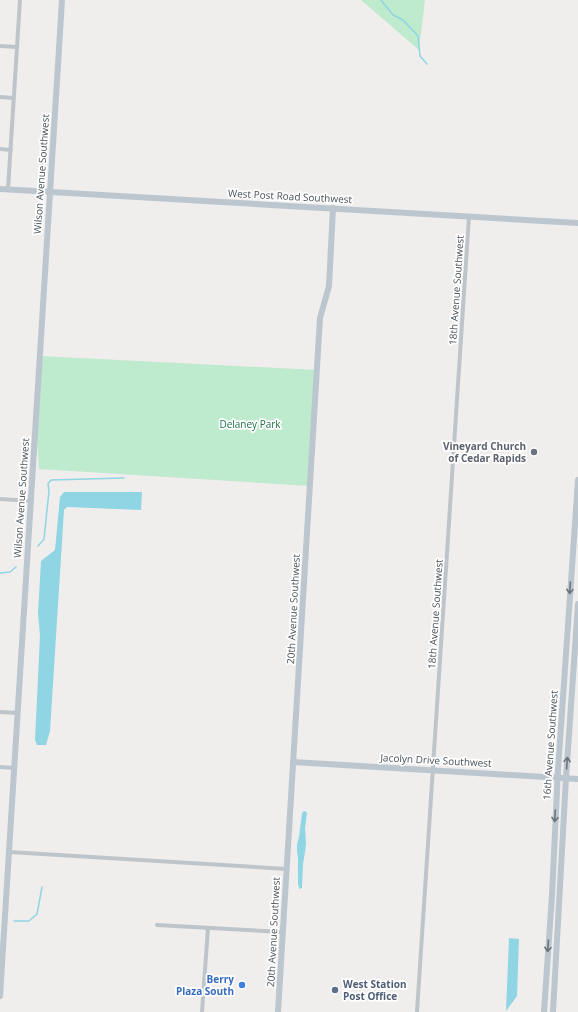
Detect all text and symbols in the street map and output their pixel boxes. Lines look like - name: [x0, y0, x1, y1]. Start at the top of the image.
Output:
- street label: Wilson Avenue Southwest: [30, 113, 52, 234]
- street label: West Post Road Southwest: [228, 186, 353, 206]
- street label: 18th Avenue Southwest: [445, 234, 467, 345]
- park label: Delaney Park: [219, 417, 281, 431]
- street label: Wilson Avenue Southwest: [10, 437, 32, 558]
- place label: Vineyard Church of Cedar Rapids: [443, 439, 526, 465]
- marker: Vineyard Church of Cedar Rapids: [529, 447, 539, 457]
- street label: 20th Avenue Southwest: [283, 553, 303, 664]
- street label: 18th Avenue Southwest: [424, 558, 446, 669]
- one-way arrow: [567, 581, 574, 594]
- street label: 16th Avenue Southwest: [539, 689, 561, 800]
- street label: Jacolyn Drive Southwest: [379, 750, 492, 770]
- one-way arrow: [564, 757, 571, 770]
- one-way arrow: [552, 809, 559, 822]
- street label: 20th Avenue Southwest: [263, 876, 283, 987]
- one-way arrow: [545, 939, 552, 952]
- place label: Berry Plaza South: [176, 972, 234, 998]
- place label: West Station Post Office: [343, 977, 407, 1003]
- marker: Berry Plaza South: [237, 980, 247, 990]
- marker: West Station Post Office: [330, 985, 340, 995]

